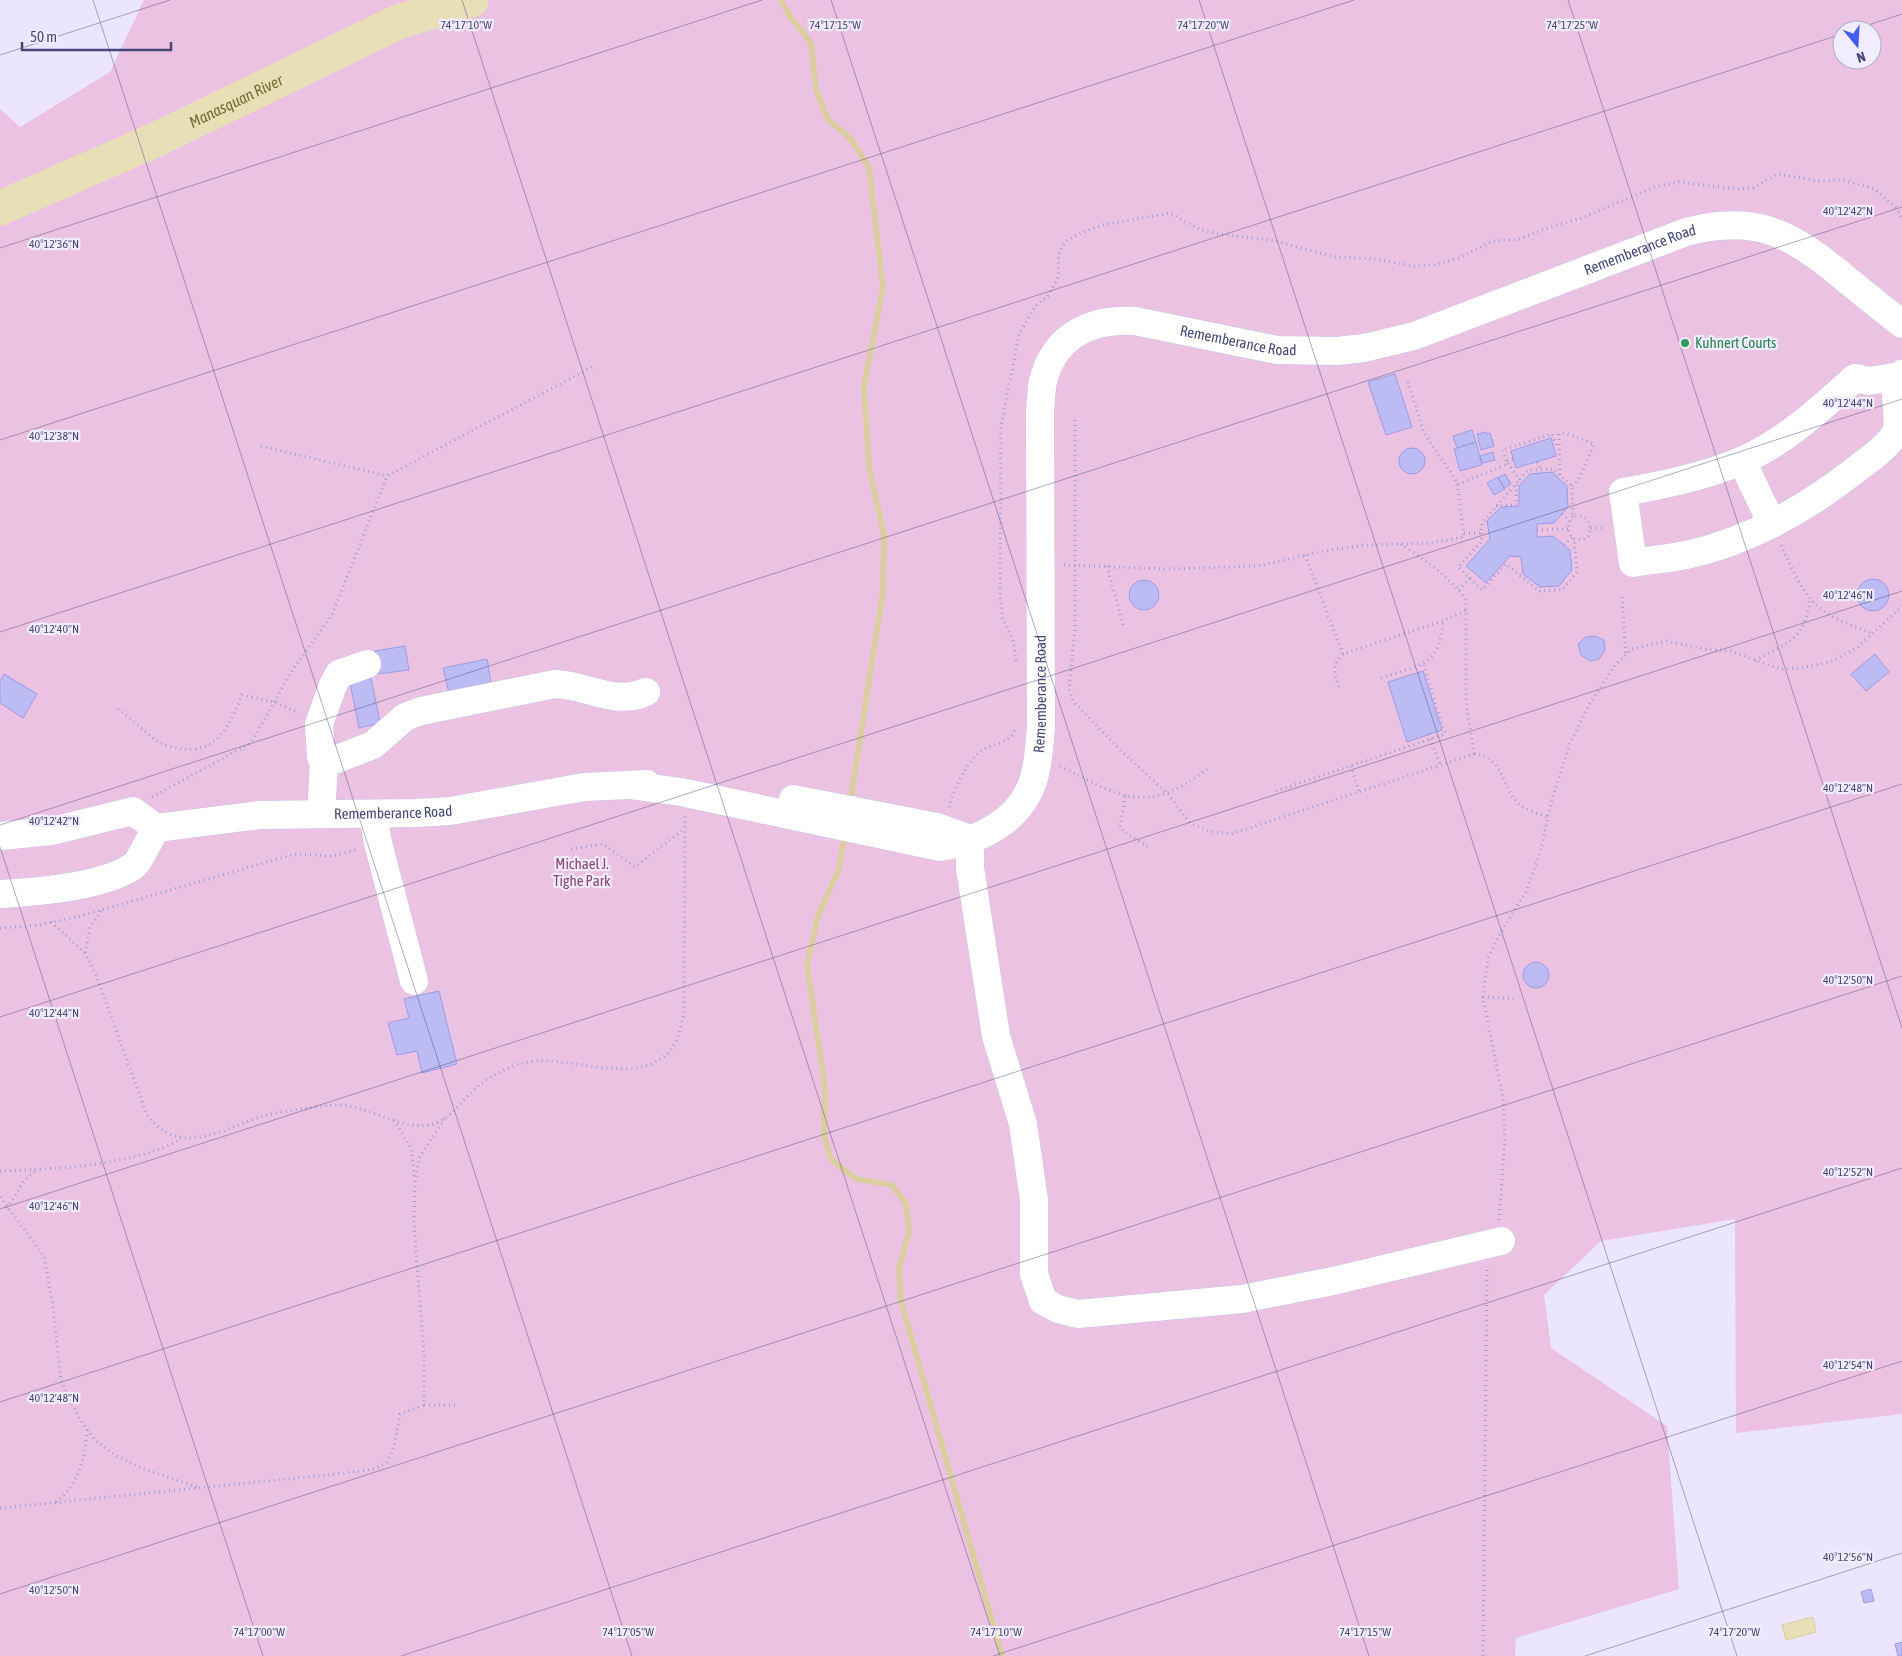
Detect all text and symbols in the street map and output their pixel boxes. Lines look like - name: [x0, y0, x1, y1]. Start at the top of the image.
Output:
- text: 74°17'10"W: [440, 18, 492, 32]
- text: 74°17'15"W: [809, 18, 861, 32]
- text: 74°17'20"W: [1177, 18, 1229, 32]
- text: 74°17'25"W: [1546, 18, 1598, 32]
- scale bar: [22, 20, 171, 52]
- north arrow: [1832, 20, 1882, 70]
- text: 50 m: [30, 28, 57, 45]
- text: N: [1855, 48, 1867, 66]
- water label: Manasquan River: [186, 70, 287, 131]
- text: 40°12'42"N: [1823, 204, 1873, 218]
- street label: Rememberance Road: [1581, 221, 1697, 278]
- text: 40°12'36"N: [29, 237, 79, 251]
- street label: Rememberance Road: [1179, 321, 1297, 358]
- place label: Kuhnert Courts: [1695, 334, 1776, 351]
- marker: Kuhnert Courts: [1679, 337, 1691, 349]
- text: 40°12'44"N: [1823, 396, 1873, 410]
- text: 40°12'38"N: [29, 429, 79, 443]
- text: 40°12'46"N: [1823, 588, 1873, 602]
- text: 40°12'40"N: [29, 622, 79, 636]
- street label: Rememberance Road: [1030, 635, 1049, 754]
- text: 40°12'48"N: [1823, 781, 1873, 795]
- street label: Rememberance Road: [334, 802, 453, 822]
- text: 40°12'42"N: [29, 814, 79, 828]
- park label: Michael J. Tighe Park: [553, 855, 611, 889]
- text: 40°12'50"N: [1823, 973, 1873, 987]
- text: 40°12'44"N: [29, 1006, 79, 1020]
- text: 40°12'52"N: [1823, 1165, 1873, 1179]
- text: 40°12'46"N: [29, 1199, 79, 1213]
- text: 40°12'54"N: [1823, 1358, 1873, 1372]
- text: 40°12'48"N: [29, 1391, 79, 1405]
- text: 40°12'56"N: [1823, 1550, 1873, 1564]
- text: 40°12'50"N: [29, 1583, 79, 1597]
- text: 74°17'00"W: [233, 1625, 285, 1639]
- text: 74°17'05"W: [602, 1625, 654, 1639]
- text: 74°17'10"W: [970, 1625, 1022, 1639]
- text: 74°17'15"W: [1339, 1625, 1391, 1639]
- text: 74°17'20"W: [1708, 1625, 1760, 1639]

